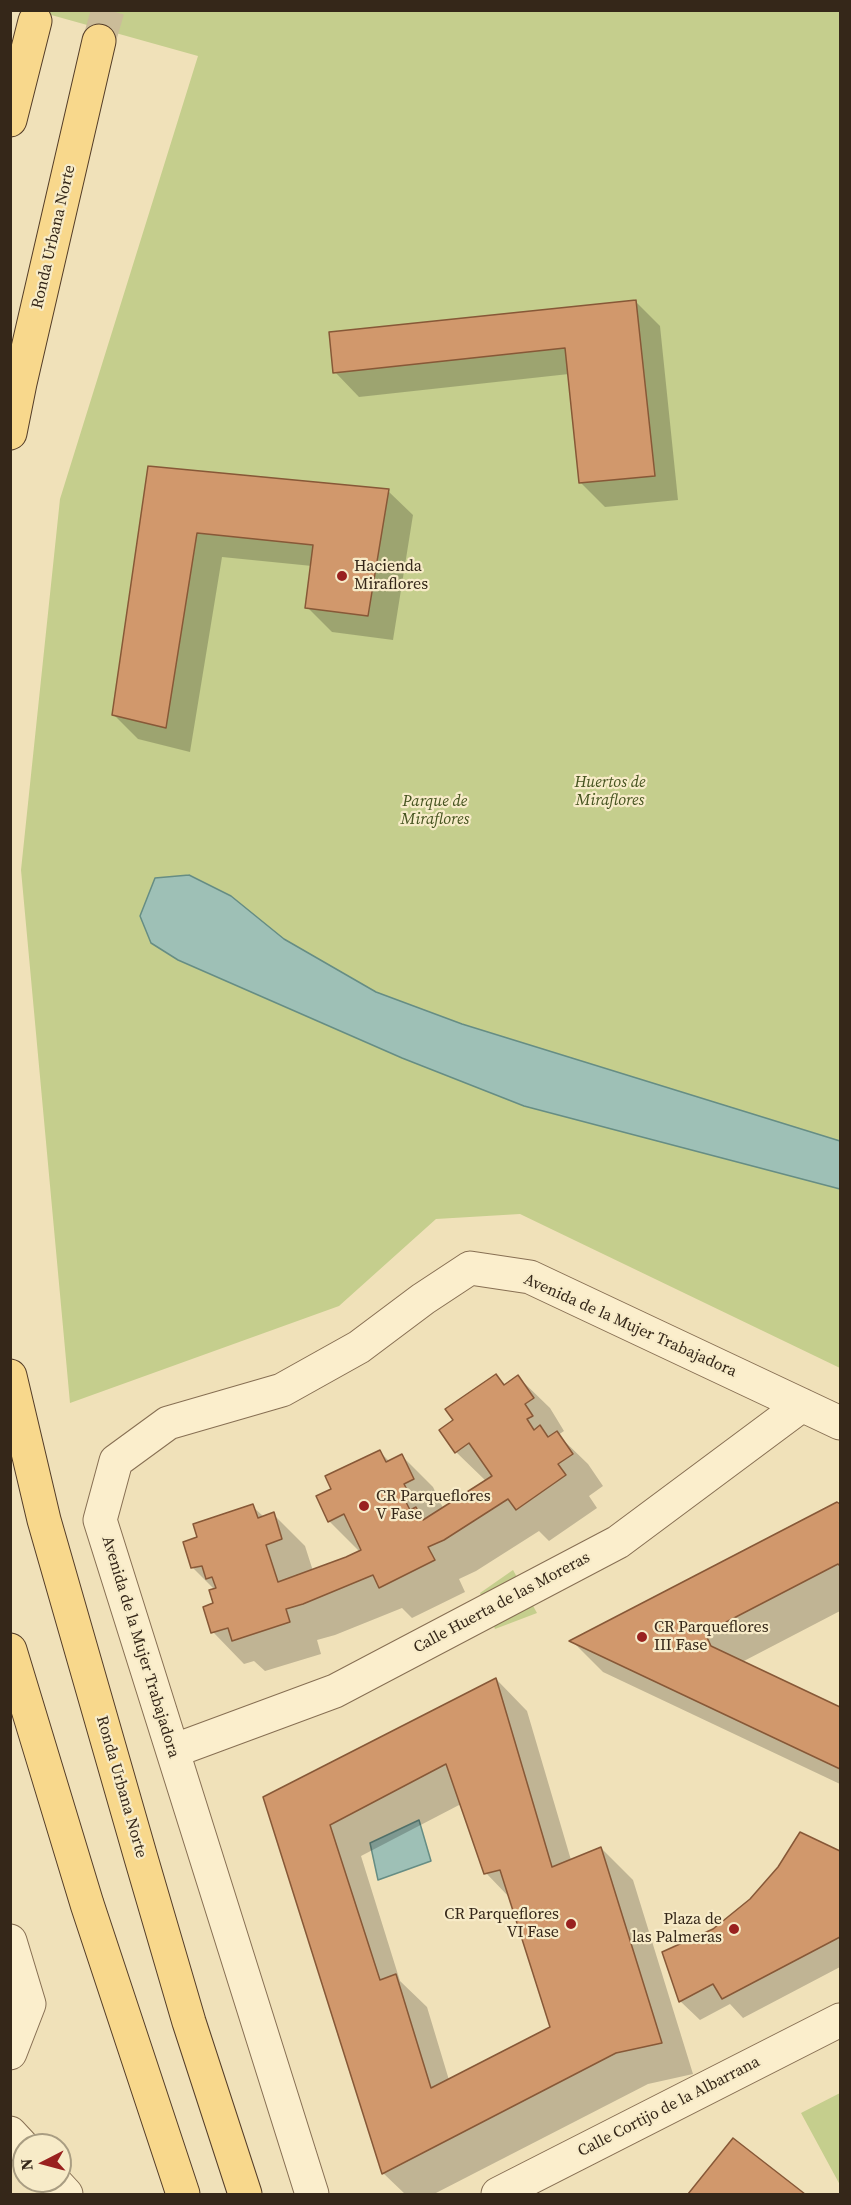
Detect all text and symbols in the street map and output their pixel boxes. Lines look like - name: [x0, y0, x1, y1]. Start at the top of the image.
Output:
- street label: Ronda Urbana Norte: [28, 163, 80, 311]
- place label: Hacienda Miraflores: [354, 557, 428, 595]
- marker: Hacienda Miraflores: [335, 569, 349, 583]
- park label: Huertos de Miraflores: [574, 773, 646, 811]
- park label: Parque de Miraflores: [401, 792, 469, 830]
- street label: Avenida de la Mujer Trabajadora: [521, 1270, 739, 1382]
- place label: CR Parqueflores V Fase: [376, 1487, 491, 1525]
- marker: CR Parqueflores V Fase: [357, 1499, 371, 1513]
- street label: Avenida de la Mujer Trabajadora: [97, 1534, 183, 1760]
- street label: Calle Huerta de las Moreras: [410, 1548, 594, 1658]
- place label: CR Parqueflores III Fase: [654, 1618, 769, 1656]
- marker: CR Parqueflores III Fase: [635, 1630, 649, 1644]
- street label: Ronda Urbana Norte: [92, 1714, 150, 1860]
- place label: CR Parqueflores VI Fase: [444, 1905, 559, 1943]
- place label: Plaza de las Palmeras: [632, 1910, 722, 1948]
- marker: CR Parqueflores VI Fase: [564, 1917, 578, 1931]
- marker: Plaza de las Palmeras: [727, 1922, 741, 1936]
- street label: Calle Cortijo de la Albarrana: [575, 2053, 763, 2161]
- north arrow: [12, 2133, 72, 2193]
- text: N: [15, 2158, 38, 2172]

